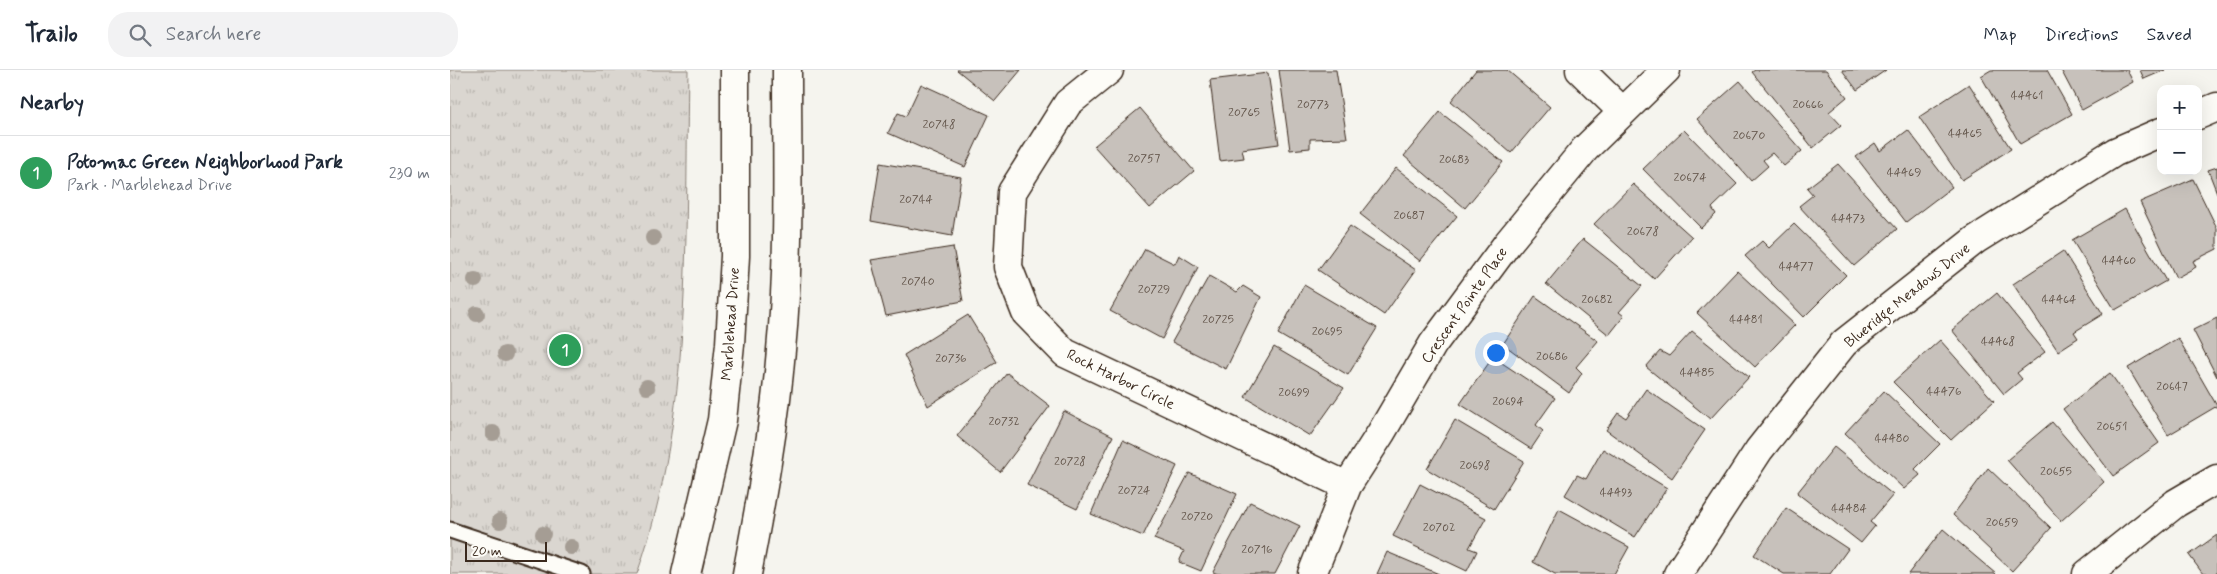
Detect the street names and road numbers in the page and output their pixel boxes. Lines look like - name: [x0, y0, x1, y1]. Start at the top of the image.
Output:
- street label: Blueridge Meadows Drive: [1841, 239, 1976, 354]
- street label: Crescent Pointe Place: [1417, 243, 1513, 368]
- street label: Marblehead Drive: [717, 267, 745, 381]
- street label: Rock Harbor Circle: [1063, 345, 1178, 415]

